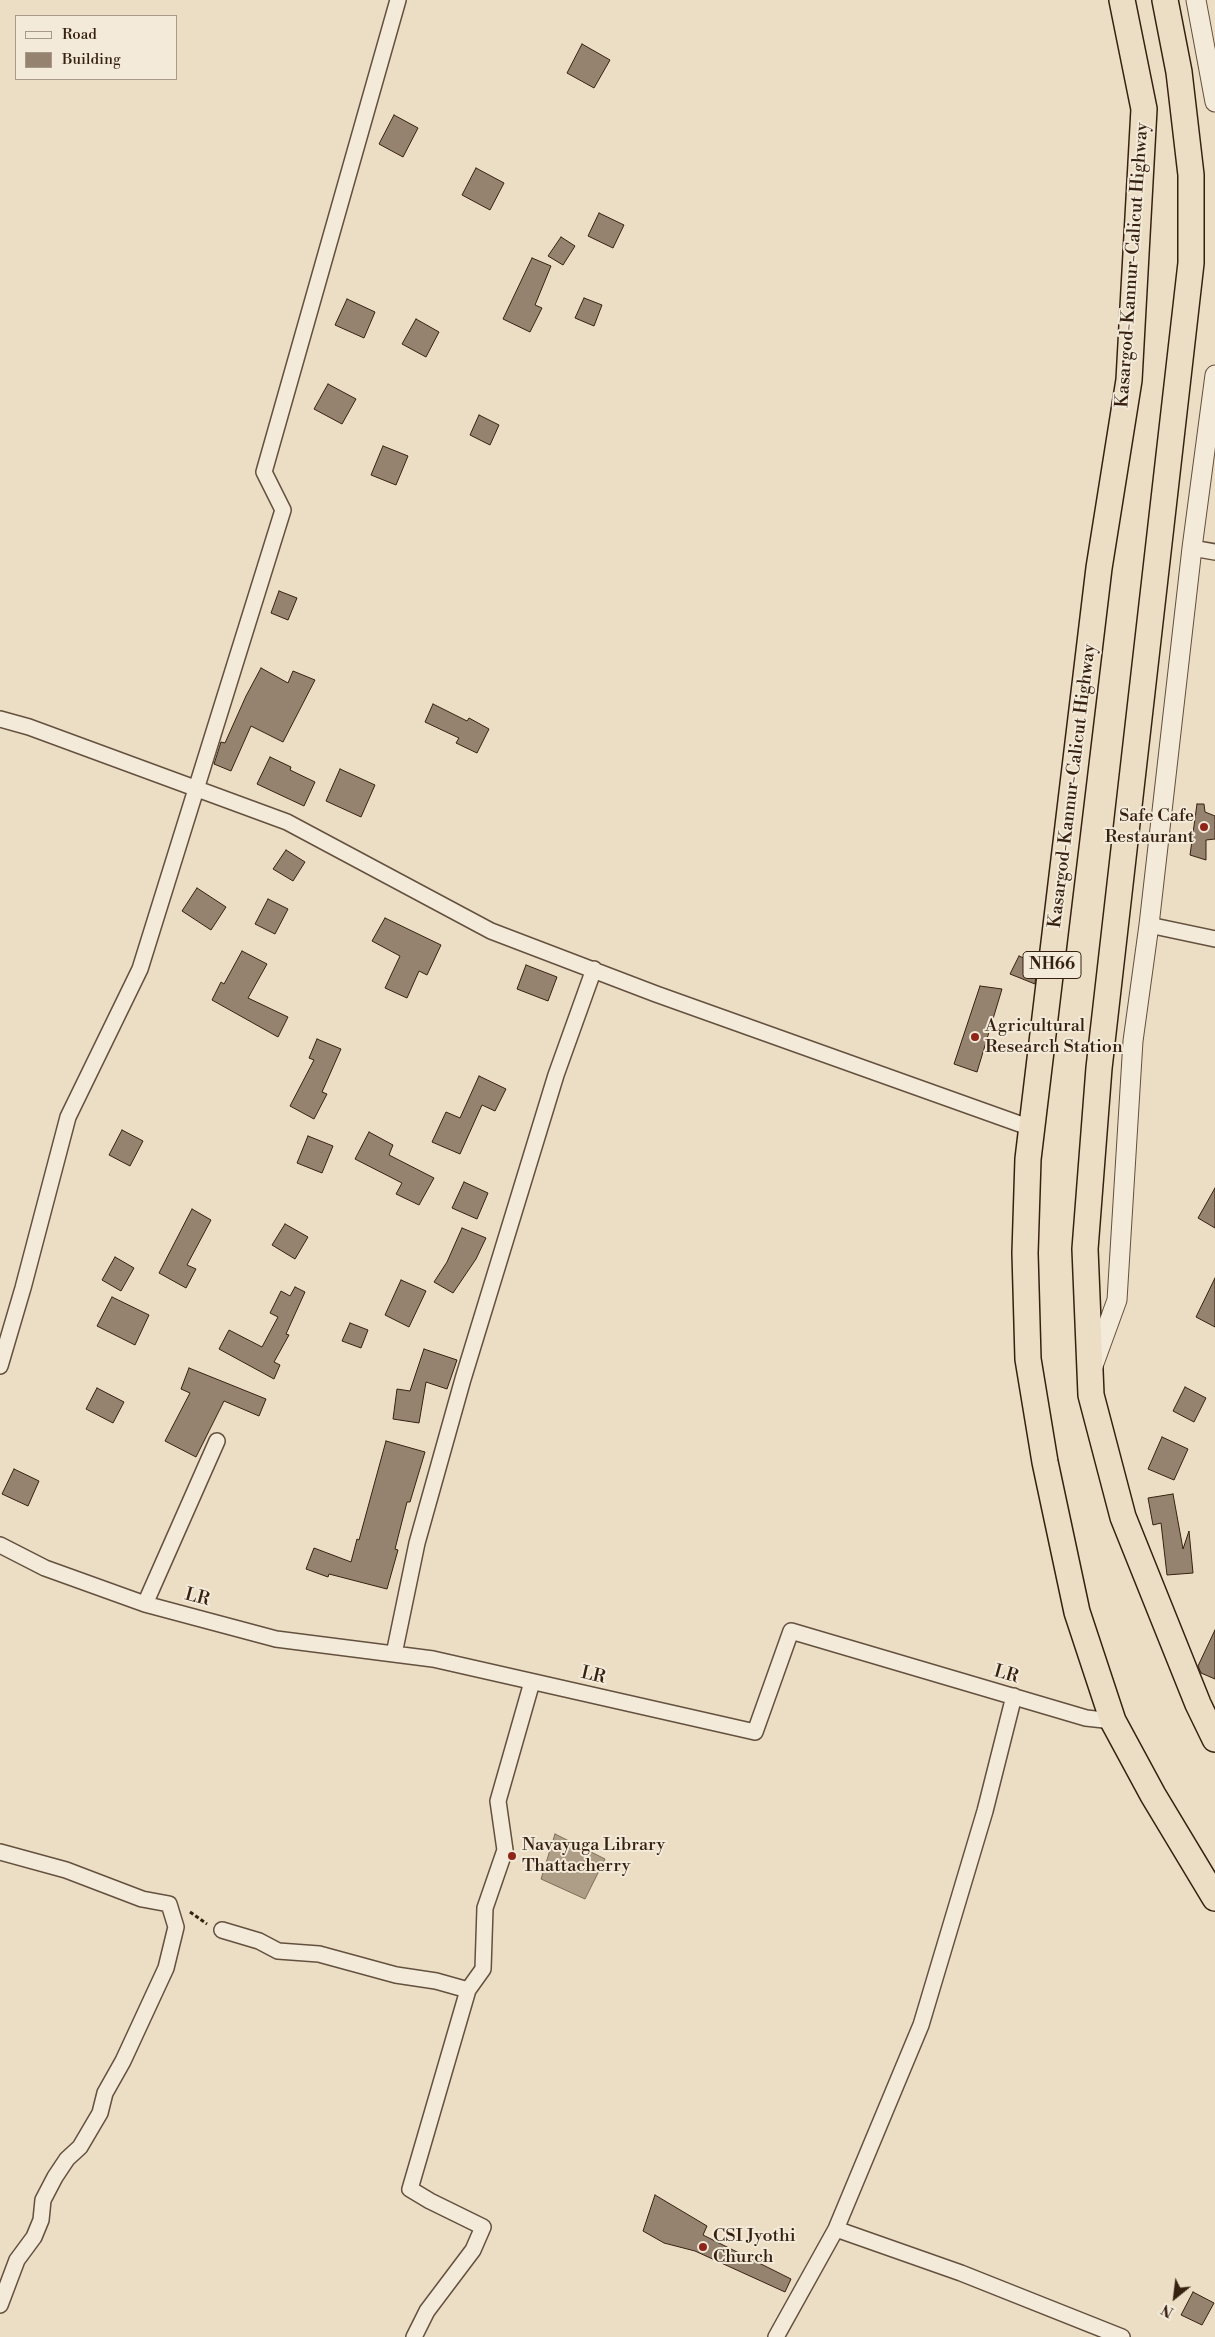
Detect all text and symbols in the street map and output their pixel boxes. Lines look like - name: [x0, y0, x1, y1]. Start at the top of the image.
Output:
- legend: [15, 15, 178, 80]
- text: Road: [62, 25, 97, 44]
- text: Building: [62, 50, 121, 69]
- street label: Kasargod-Kannur-Calicut Highway: [1112, 122, 1154, 408]
- street label: Kasargod-Kannur-Calicut Highway: [1045, 643, 1101, 929]
- place label: Safe Cafe Restaurant: [1105, 806, 1194, 849]
- marker: Safe Cafe Restaurant: [1198, 821, 1210, 833]
- road number: NH66: [1023, 952, 1081, 978]
- place label: Agricultural Research Station: [985, 1016, 1123, 1058]
- marker: Agricultural Research Station: [969, 1031, 981, 1043]
- street label: LR: [182, 1584, 212, 1612]
- street label: LR: [991, 1661, 1021, 1689]
- street label: LR: [579, 1663, 607, 1689]
- place label: Navayuga Library Thattacherry: [522, 1835, 665, 1878]
- marker: Navayuga Library Thattacherry: [506, 1850, 518, 1862]
- place label: CSI Jyothi Church: [713, 2226, 796, 2268]
- marker: CSI Jyothi Church: [697, 2241, 709, 2253]
- north arrow: [1150, 2272, 1200, 2322]
- text: N: [1159, 2300, 1177, 2321]

